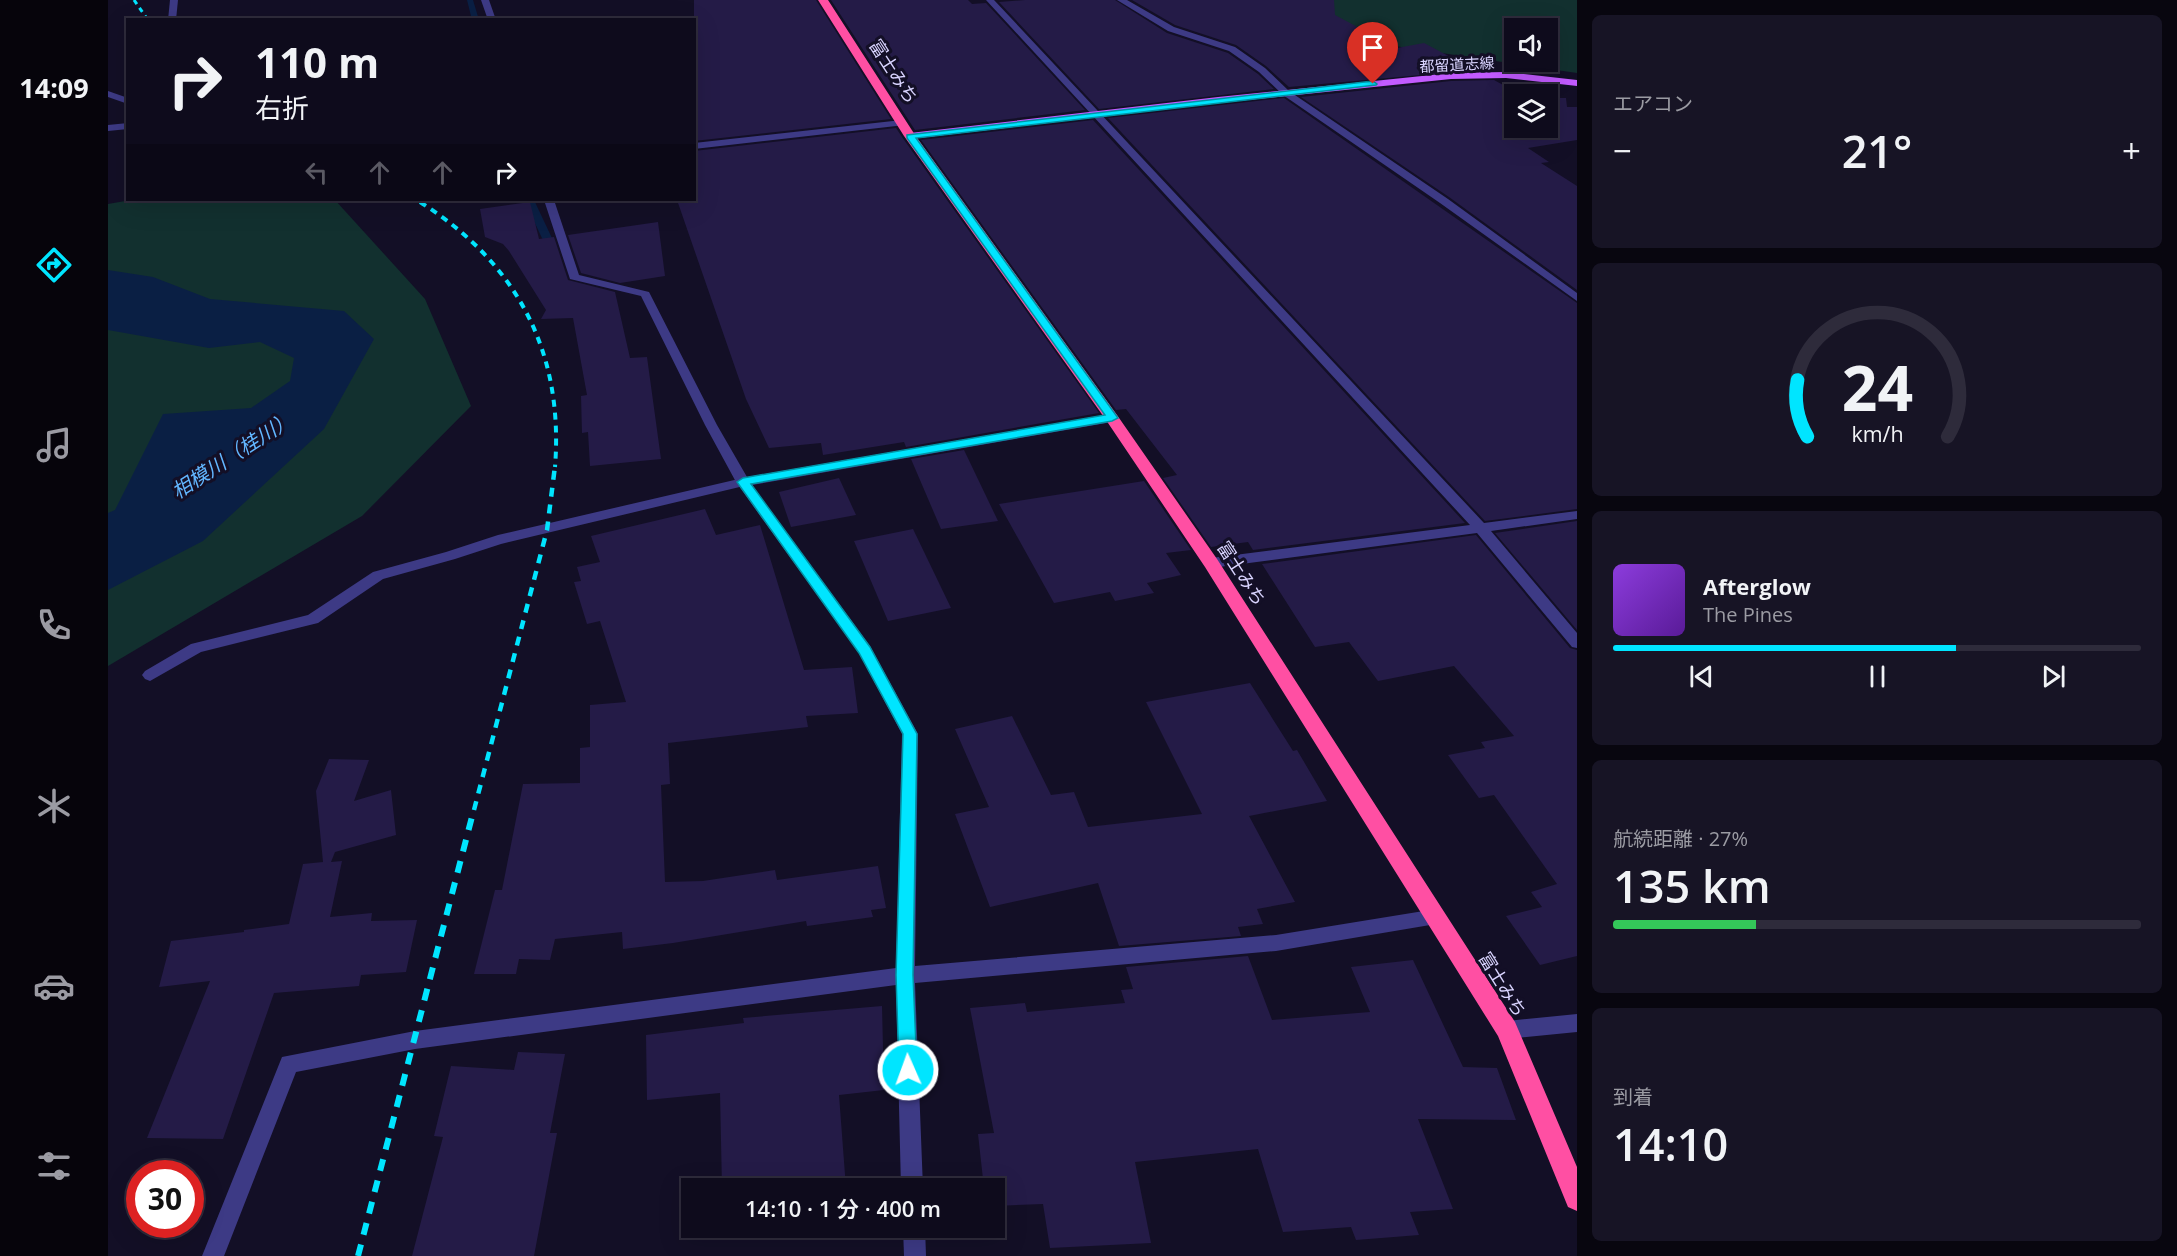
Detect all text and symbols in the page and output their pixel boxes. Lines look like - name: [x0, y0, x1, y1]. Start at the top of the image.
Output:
- map controls: [1504, 18, 1558, 138]
- button: sound: [1504, 18, 1558, 72]
- pin: [1347, 22, 1398, 84]
- icon: arrive: [1356, 31, 1389, 64]
- text: 110 m: [255, 33, 379, 90]
- street label: 富士みち: [864, 34, 924, 108]
- icon: right: [156, 42, 234, 120]
- street label: 都留道志線: [1419, 52, 1495, 76]
- text: 14:09: [19, 69, 89, 106]
- button: layers: [1504, 84, 1558, 138]
- text: 右折: [255, 89, 309, 126]
- text: エアコン: [1613, 90, 1693, 117]
- text: 21°: [1842, 120, 1912, 181]
- text: −: [1613, 128, 1632, 173]
- text: +: [2122, 128, 2141, 173]
- icon: left: [300, 156, 333, 189]
- icon: ahead: [363, 156, 396, 189]
- icon: ahead: [426, 156, 459, 189]
- icon: right: [489, 156, 522, 189]
- icon: directions: [33, 244, 75, 286]
- text: 24: [1841, 344, 1913, 429]
- water label: 相模川（桂川）: [166, 406, 298, 504]
- text: km/h: [1851, 419, 1903, 448]
- icon: music: [33, 424, 75, 466]
- street label: 富士みち: [1212, 536, 1272, 610]
- text: Afterglow: [1703, 571, 1811, 601]
- text: The Pines: [1703, 601, 1793, 628]
- icon: phone: [33, 604, 75, 646]
- icon: previous: [1685, 660, 1718, 693]
- icon: pause: [1861, 660, 1894, 693]
- icon: next: [2037, 660, 2070, 693]
- icon: climate: [33, 785, 75, 827]
- text: 航続距離 · 27%: [1613, 825, 1748, 852]
- text: 135 km: [1613, 855, 1771, 916]
- street label: 富士みち: [1474, 947, 1532, 1021]
- icon: car: [33, 965, 75, 1007]
- position arrow: [876, 1038, 940, 1102]
- text: 到着: [1613, 1083, 1653, 1110]
- text: 14:10: [1613, 1113, 1728, 1174]
- icon: filters: [33, 1145, 75, 1187]
- speed limit sign: 30: [126, 1160, 204, 1238]
- text: 14:10 · 1 分 · 400 m: [745, 1193, 941, 1223]

